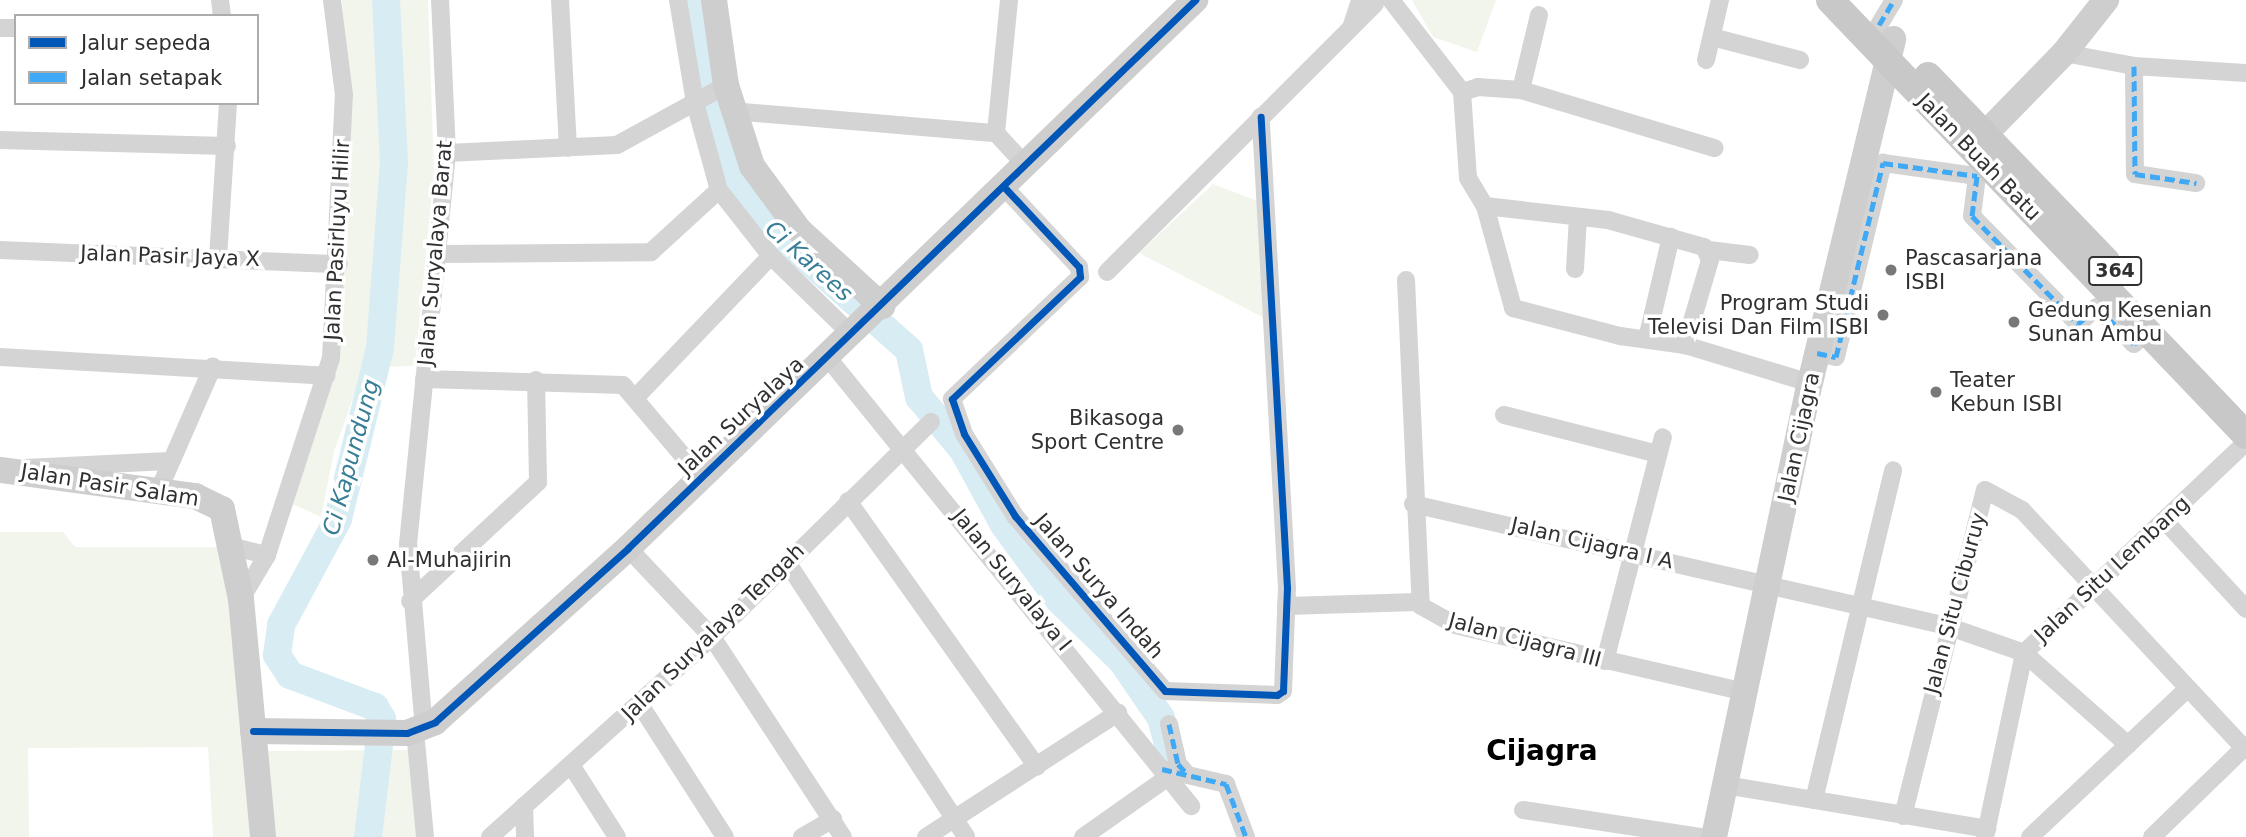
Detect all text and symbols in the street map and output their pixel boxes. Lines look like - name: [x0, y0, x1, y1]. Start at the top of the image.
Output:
- legend: [14, 14, 259, 105]
- text: Jalur sepeda: [81, 31, 211, 55]
- text: Jalan setapak: [81, 66, 222, 90]
- street label: Jalan Buah Batu: [1912, 88, 2046, 226]
- street label: Jalan Pasirluyu Hilir: [319, 139, 355, 341]
- street label: Jalan Suryalaya Barat: [413, 139, 457, 367]
- water label: Ci Karees: [760, 215, 858, 307]
- street label: Jalan Pasir Jaya X: [80, 240, 260, 272]
- place label: Pascasarjana ISBI: [1905, 245, 2042, 295]
- road number: 364: [2087, 256, 2143, 286]
- marker: Pascasarjana ISBI: [1883, 262, 1899, 278]
- place label: Program Studi Televisi Dan Film ISBI: [1648, 290, 1869, 340]
- place label: Gedung Kesenian Sunan Ambu: [2028, 297, 2212, 347]
- marker: Program Studi Televisi Dan Film ISBI: [1875, 307, 1891, 323]
- marker: Gedung Kesenian Sunan Ambu: [2006, 314, 2022, 330]
- street label: Jalan Suryalaya: [673, 351, 809, 481]
- place label: Teater Kebun ISBI: [1950, 367, 2062, 417]
- street label: Jalan Cijagra: [1773, 370, 1825, 504]
- water label: Ci Kapundung: [317, 376, 385, 538]
- marker: Teater Kebun ISBI: [1928, 384, 1944, 400]
- place label: Bikasoga Sport Centre: [1031, 405, 1164, 455]
- marker: Bikasoga Sport Centre: [1170, 422, 1186, 438]
- street label: Jalan Pasir Salam: [19, 458, 201, 512]
- street label: Jalan Situ Lembang: [2029, 491, 2195, 647]
- street label: Jalan Suryalaya I: [947, 504, 1077, 656]
- street label: Jalan Surya Indah: [1029, 508, 1169, 664]
- street label: Jalan Situ Ciburuy: [1919, 510, 1991, 696]
- street label: Jalan Cijagra I A: [1508, 512, 1676, 574]
- street label: Jalan Suryalaya Tengah: [616, 538, 810, 726]
- place label: Al-Muhajirin: [387, 547, 512, 573]
- marker: Al-Muhajirin: [365, 552, 381, 568]
- street label: Jalan Cijagra III: [1446, 608, 1604, 672]
- district label: Cijagra: [1486, 734, 1598, 768]

